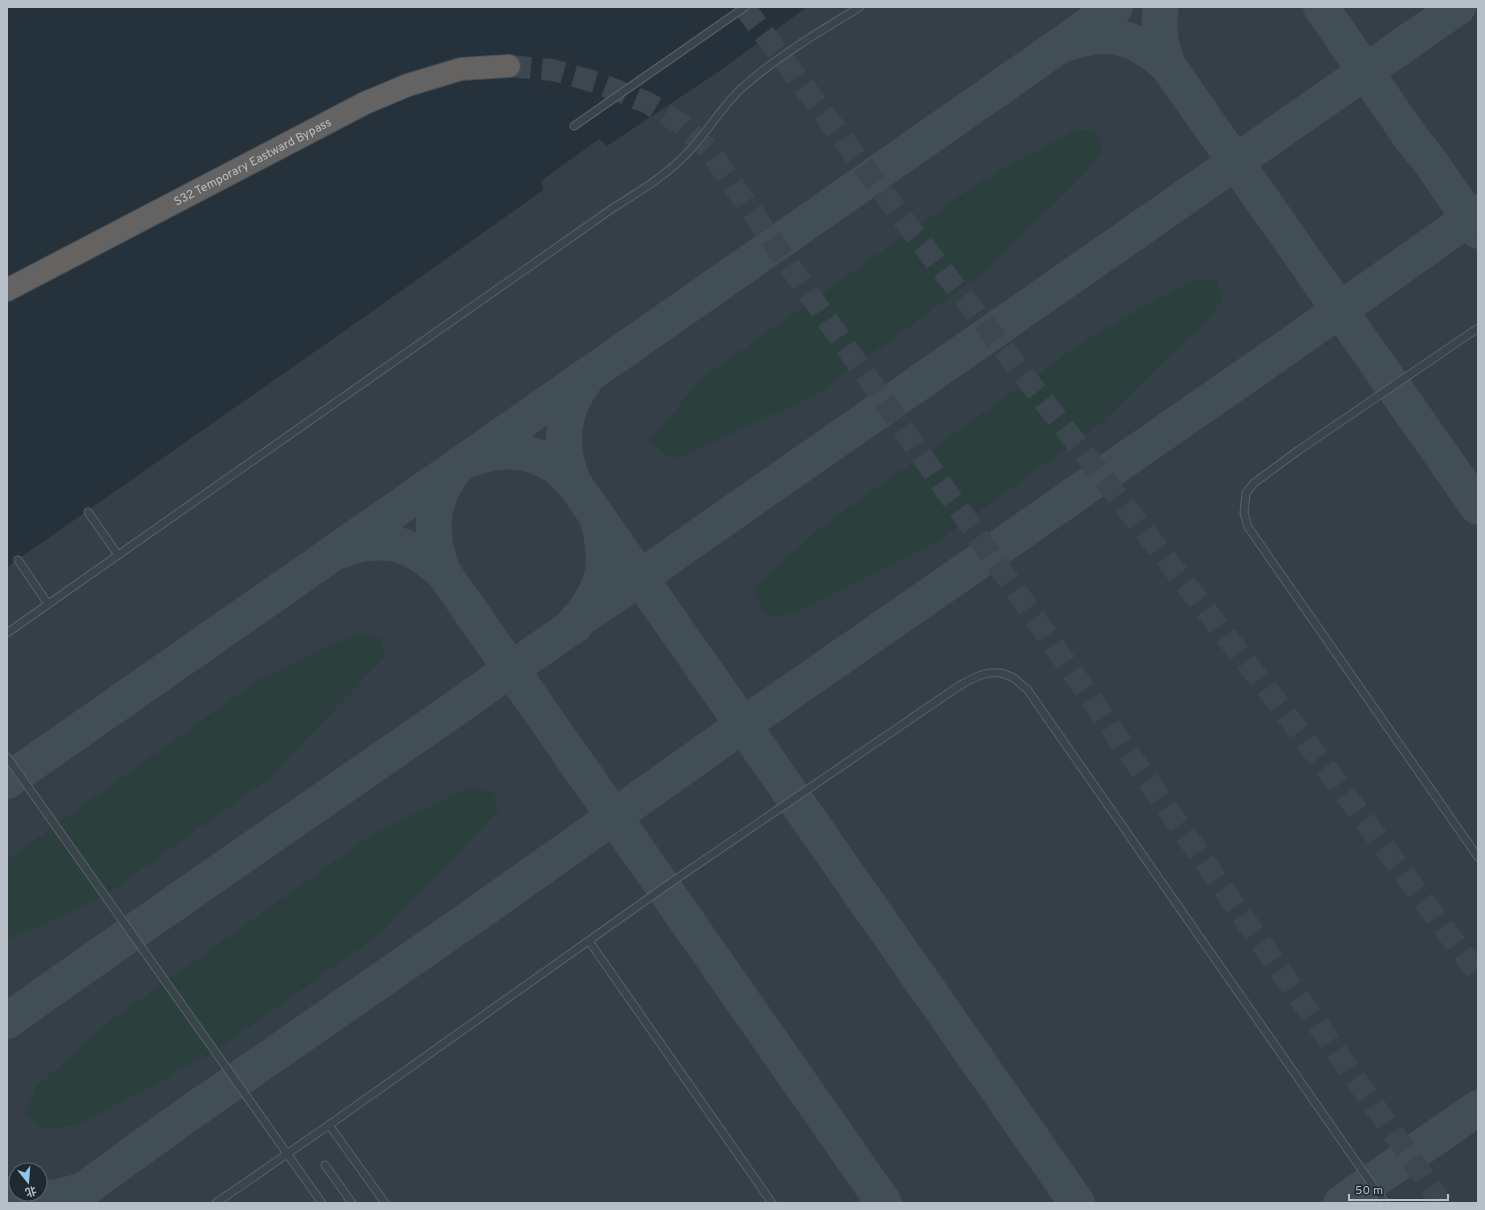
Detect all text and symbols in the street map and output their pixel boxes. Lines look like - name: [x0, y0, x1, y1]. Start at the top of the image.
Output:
- street label: S32 Temporary Eastward Bypass: [171, 115, 335, 210]
- north arrow: [8, 1162, 48, 1202]
- scale bar: [1349, 1176, 1448, 1202]
- text: 北: [23, 1182, 38, 1199]
- text: 50 m: [1355, 1183, 1383, 1199]

